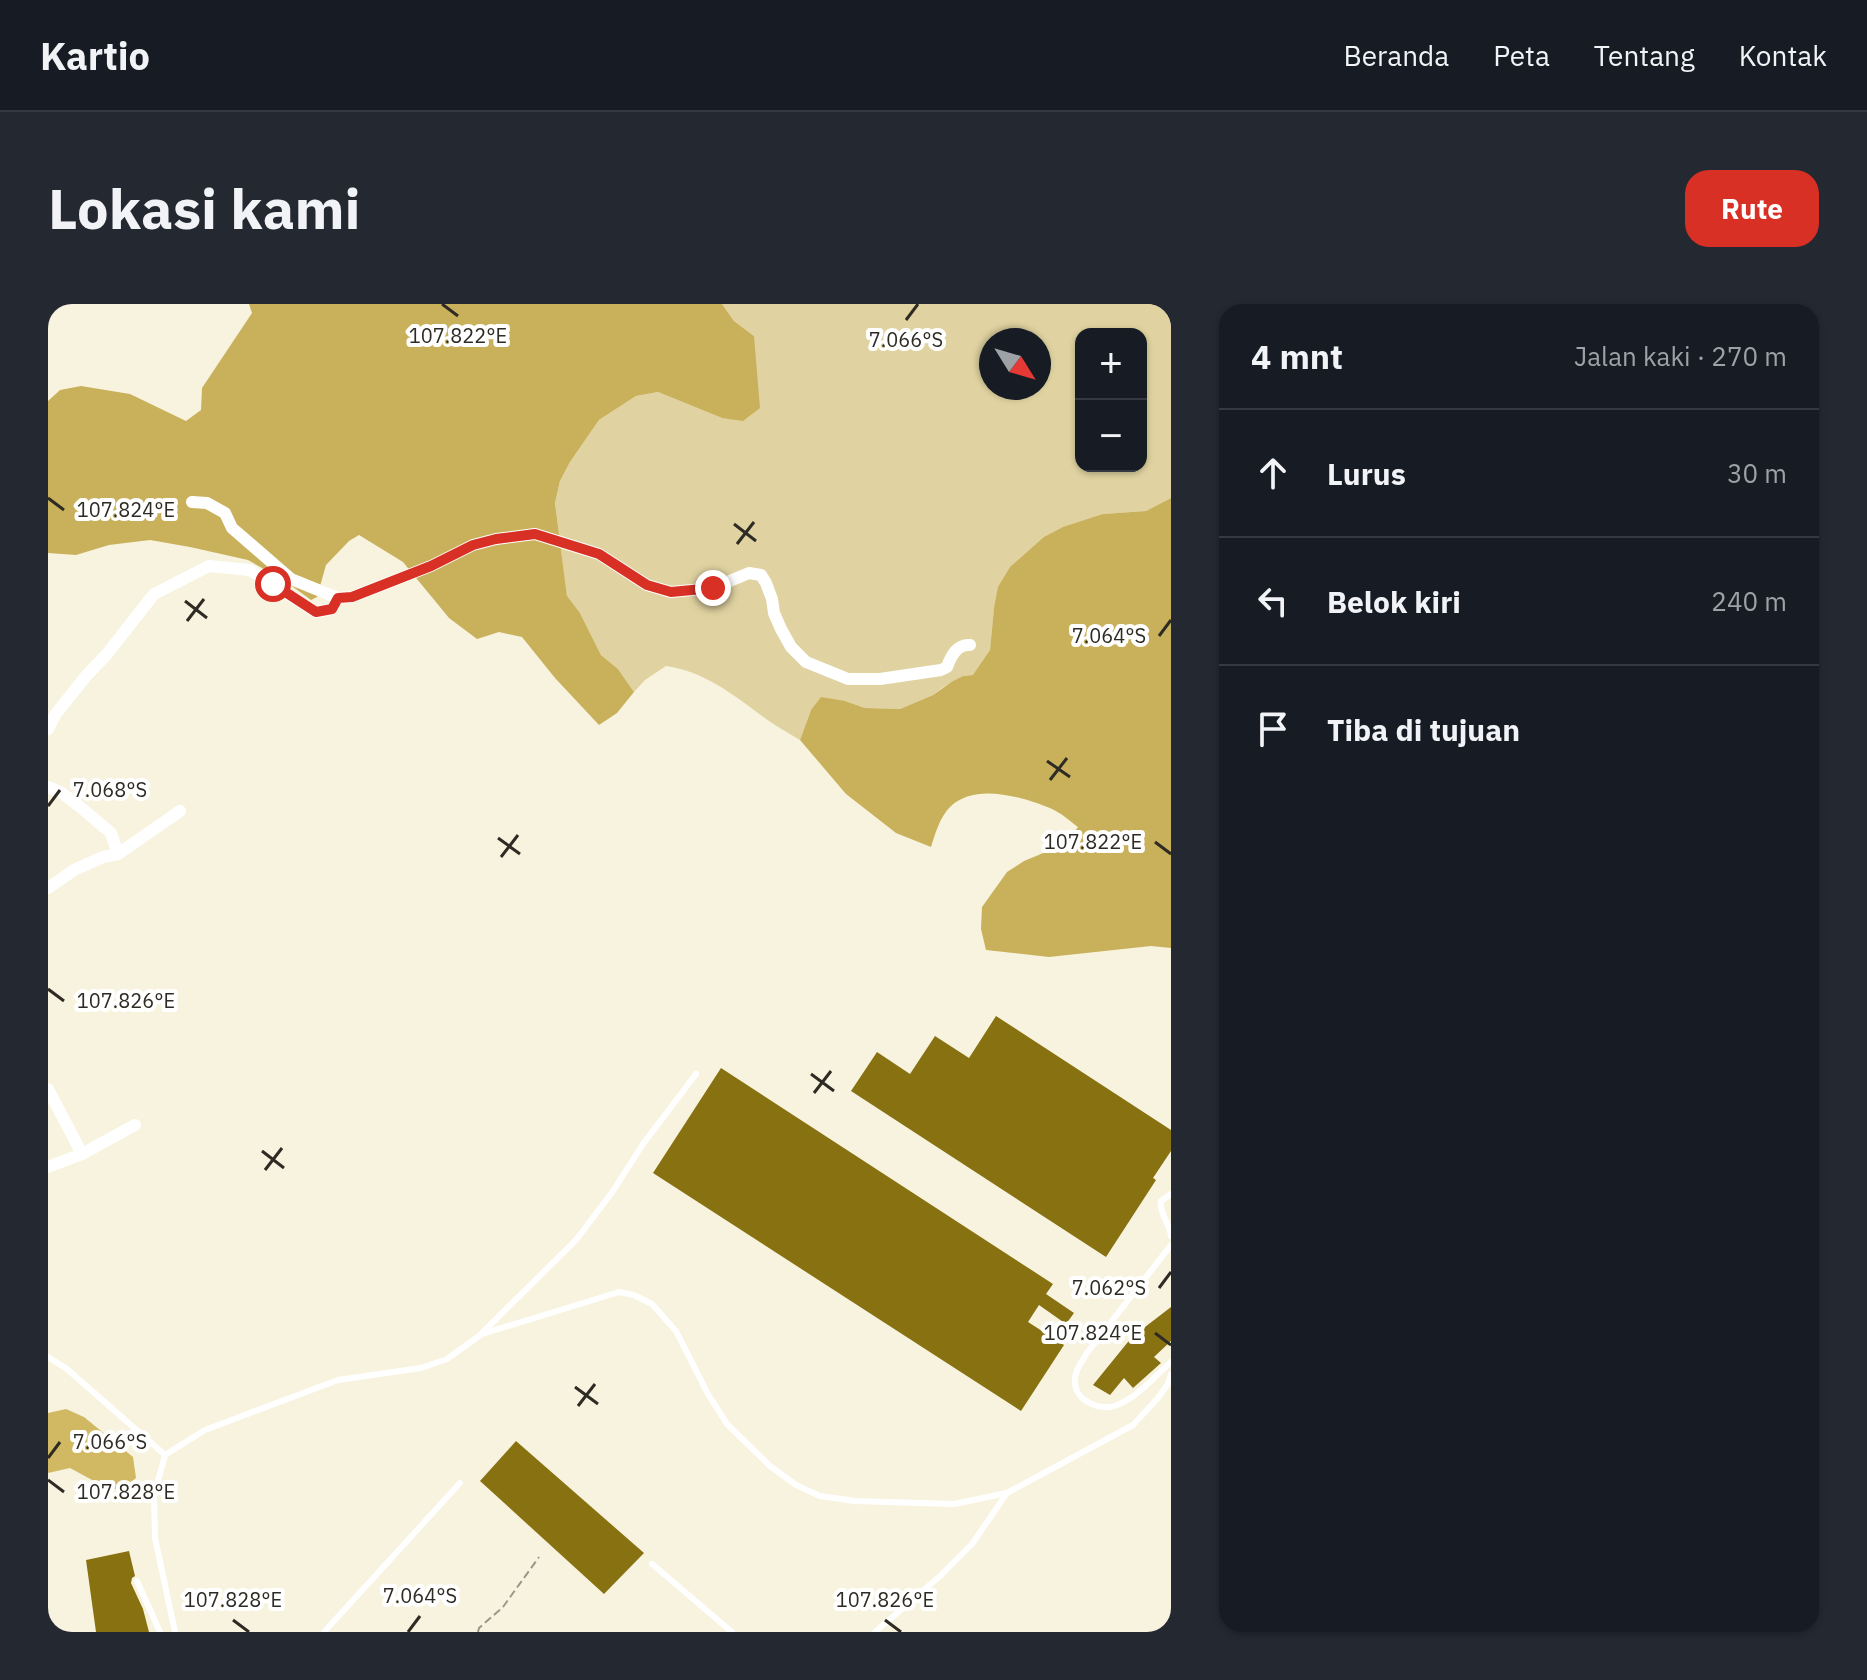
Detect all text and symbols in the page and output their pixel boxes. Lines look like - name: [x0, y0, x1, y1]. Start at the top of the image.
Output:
- text: Kartio: [40, 31, 150, 80]
- text: Beranda: [1343, 37, 1449, 74]
- text: Peta: [1493, 37, 1550, 74]
- text: Tentang: [1594, 37, 1695, 74]
- text: Kontak: [1739, 37, 1827, 74]
- button: Rute: [1685, 170, 1819, 247]
- text: Lokasi kami: [48, 172, 361, 244]
- text: 107.822°E: [409, 322, 507, 349]
- text: 7.066°S: [869, 326, 943, 353]
- north arrow: [979, 328, 1051, 400]
- map controls: [1075, 328, 1147, 472]
- button: +: [1075, 328, 1147, 400]
- text: 4 mnt: [1251, 334, 1343, 378]
- text: Jalan kaki · 270 m: [1574, 339, 1787, 373]
- button: −: [1075, 400, 1147, 472]
- icon: ahead: [1251, 451, 1295, 495]
- text: Lurus: [1327, 454, 1406, 493]
- text: 30 m: [1727, 456, 1787, 490]
- text: 107.824°E: [77, 496, 175, 523]
- route start: [255, 566, 291, 602]
- route end: [695, 570, 731, 606]
- icon: left: [1251, 579, 1295, 623]
- text: Belok kiri: [1327, 582, 1461, 621]
- text: 240 m: [1711, 584, 1787, 618]
- text: 7.064°S: [1072, 622, 1146, 649]
- icon: arrive: [1251, 707, 1295, 751]
- text: Tiba di tujuan: [1327, 710, 1520, 749]
- text: 7.068°S: [73, 776, 147, 803]
- text: 107.822°E: [1044, 828, 1142, 855]
- text: 107.826°E: [77, 987, 175, 1014]
- text: 7.062°S: [1072, 1274, 1146, 1301]
- text: 107.824°E: [1044, 1319, 1142, 1346]
- text: 7.066°S: [73, 1428, 147, 1455]
- text: 107.828°E: [77, 1478, 175, 1505]
- text: 7.064°S: [383, 1582, 457, 1609]
- text: 107.828°E: [184, 1586, 282, 1613]
- text: 107.826°E: [836, 1586, 934, 1613]

